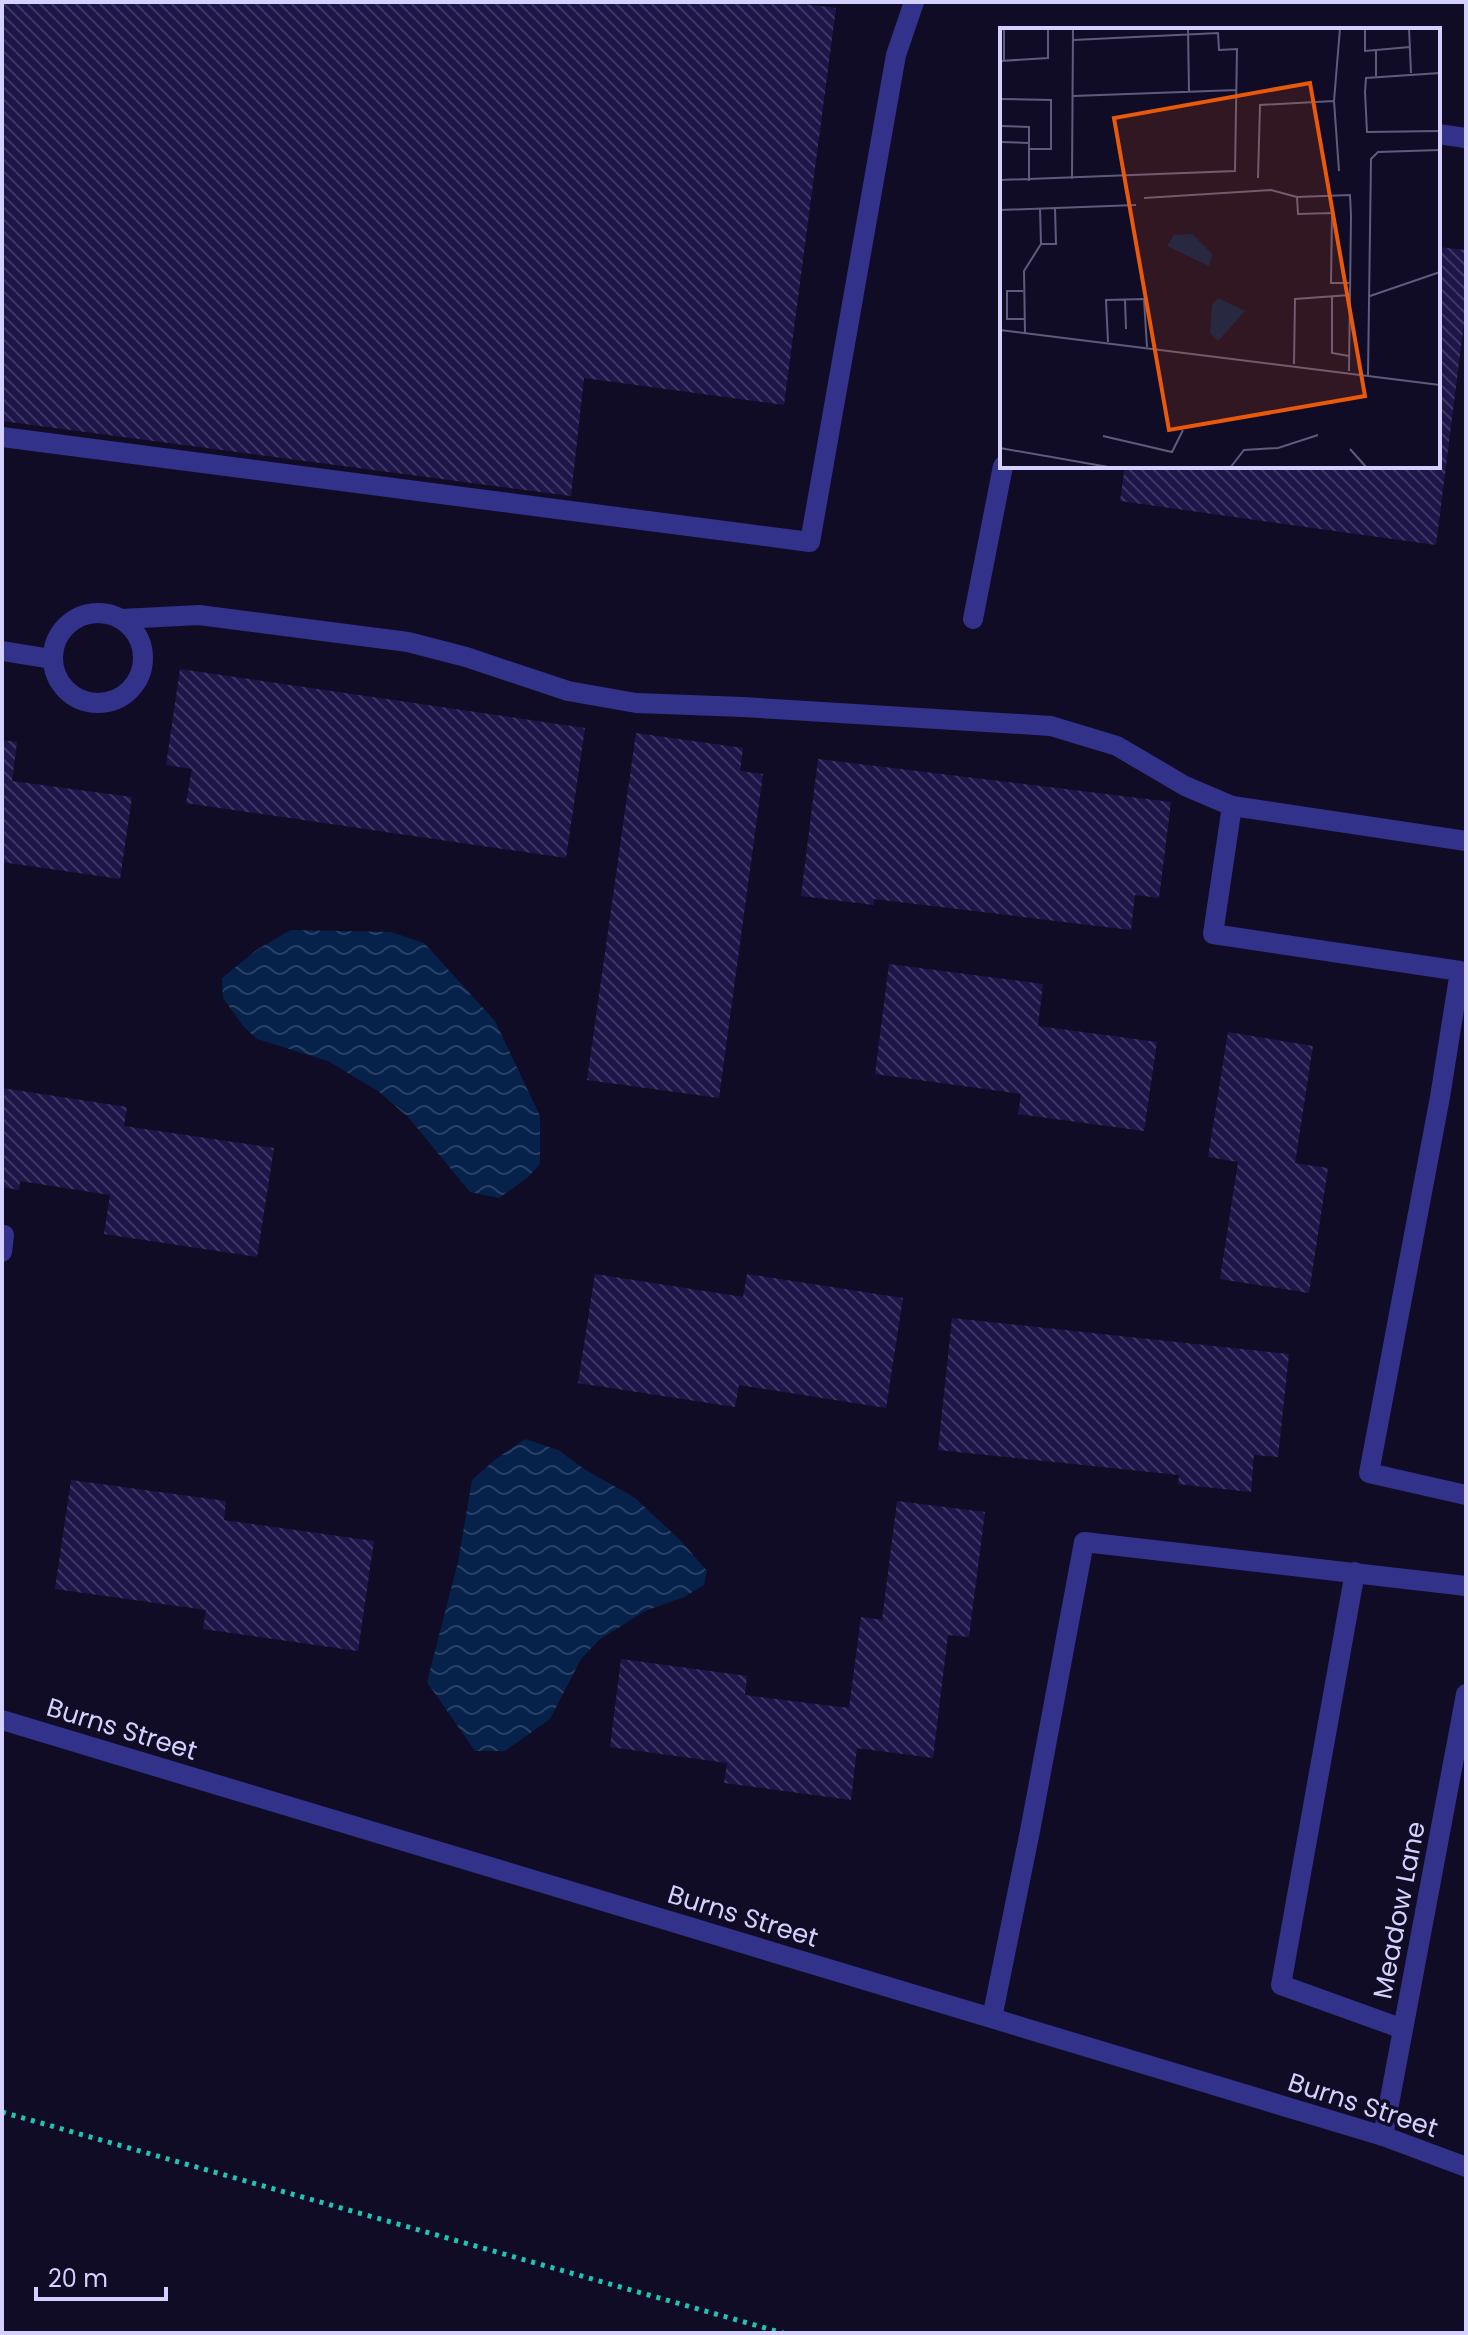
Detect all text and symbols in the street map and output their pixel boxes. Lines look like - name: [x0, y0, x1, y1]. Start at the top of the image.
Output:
- inset map: [1000, 28, 1440, 468]
- street label: Burns Street: [42, 1689, 202, 1769]
- street label: Meadow Lane: [1364, 1818, 1434, 2002]
- street label: Burns Street: [663, 1876, 823, 1956]
- street label: Burns Street: [1283, 2064, 1443, 2146]
- scale bar: [36, 2251, 166, 2301]
- text: 20 m: [48, 2262, 108, 2295]

